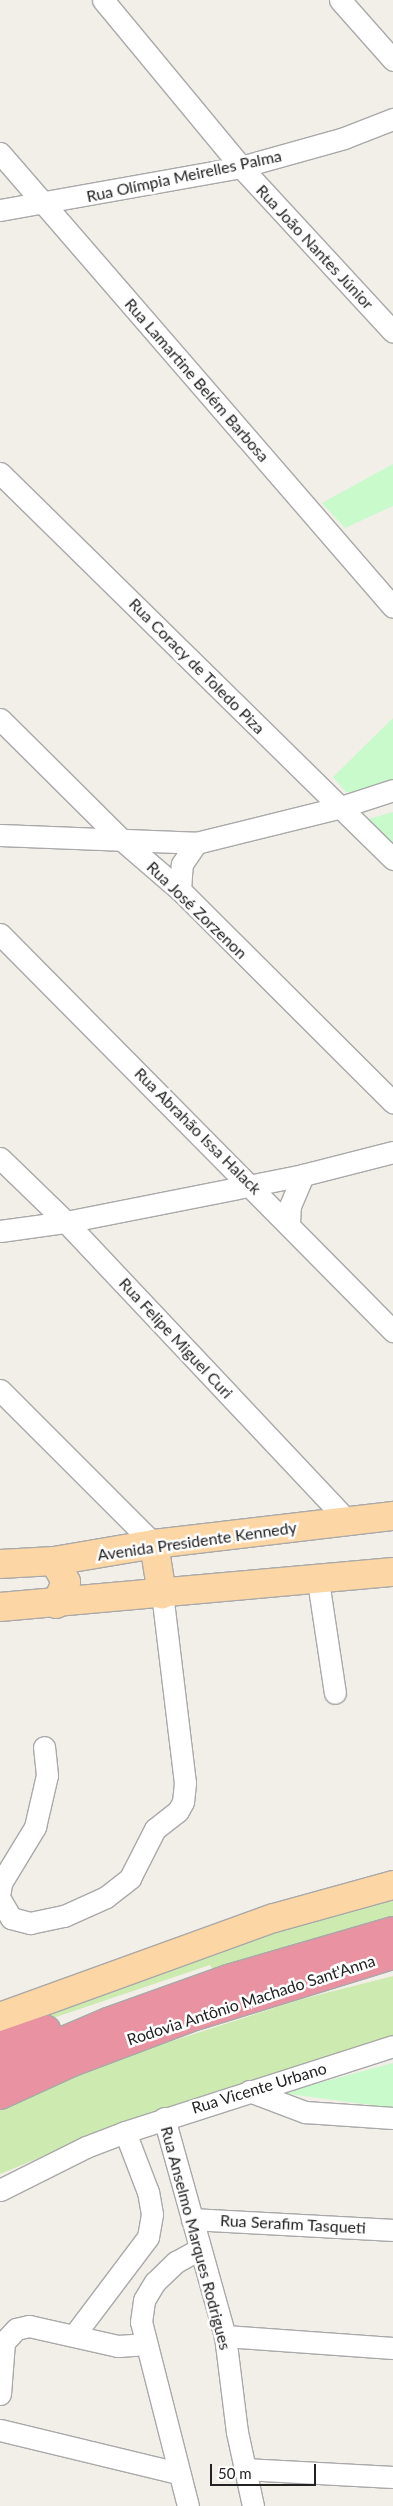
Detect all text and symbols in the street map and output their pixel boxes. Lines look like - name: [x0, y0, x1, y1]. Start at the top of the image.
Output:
- street label: Rua Olímpia Meirelles Palma: [85, 146, 283, 206]
- street label: Rua João Nantes Júnior: [252, 180, 378, 314]
- street label: Rua Lamartine Belém Barbosa: [121, 294, 273, 466]
- street label: Rua Coracy de Toledo Piza: [125, 594, 269, 738]
- street label: Rua José Zorzenon: [143, 857, 251, 963]
- street label: Rua Abrahão Issa Halack: [131, 1064, 265, 1198]
- street label: Rua Felipe Miguel Curi: [115, 1274, 237, 1402]
- street label: Avenida Presidente Kennedy: [96, 1518, 298, 1564]
- street label: Rodovia Antônio Machado Sant'Anna: [124, 1951, 378, 2049]
- street label: Rua Vicente Urbano: [189, 2058, 329, 2118]
- street label: Rua Anselmo Marques Rodrigues: [157, 2124, 235, 2352]
- street label: Rua Serafim Tasqueti: [219, 2211, 367, 2237]
- scale bar: [213, 2454, 319, 2486]
- text: 50 m: [218, 2464, 252, 2482]

